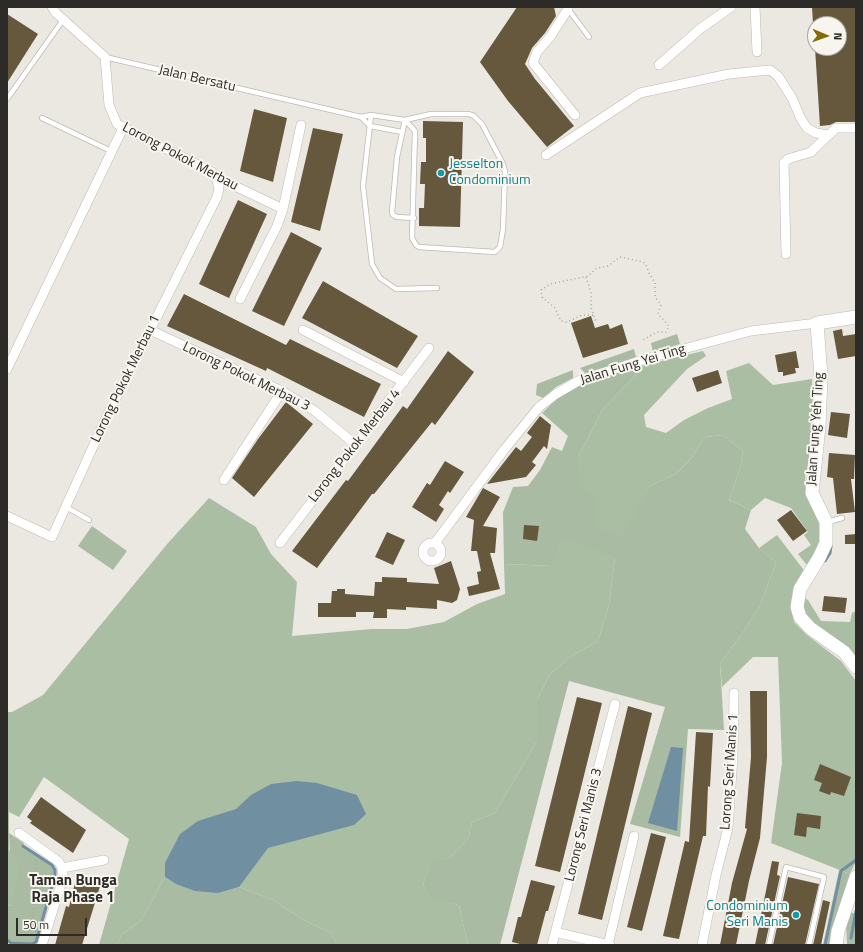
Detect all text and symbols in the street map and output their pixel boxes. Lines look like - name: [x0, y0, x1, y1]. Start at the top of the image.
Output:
- north arrow: [807, 16, 847, 56]
- text: N: [830, 32, 846, 40]
- street label: Jalan Bersatu: [157, 62, 237, 96]
- street label: Lorong Pokok Merbau: [119, 119, 241, 195]
- place label: Jesselton Condominium: [449, 157, 531, 190]
- marker: Jesselton Condominium: [436, 168, 446, 178]
- street label: Lorong Pokok Merbau 1: [88, 313, 164, 445]
- street label: Lorong Pokok Merbau 3: [180, 339, 312, 415]
- street label: Jalan Fung Yei Ting: [578, 341, 688, 389]
- street label: Jalan Fung Yeh Ting: [804, 372, 828, 486]
- street label: Lorong Pokok Merbau 4: [305, 386, 405, 506]
- street label: Lorong Seri Manis 1: [718, 713, 742, 831]
- street label: Lorong Seri Manis 3: [562, 767, 606, 883]
- district label: Taman Bunga Raja Phase 1: [29, 872, 117, 907]
- place label: Condominium Seri Manis: [706, 899, 788, 932]
- scale bar: [18, 910, 89, 936]
- marker: Condominium Seri Manis: [791, 910, 801, 920]
- text: 50 m: [23, 915, 49, 934]

